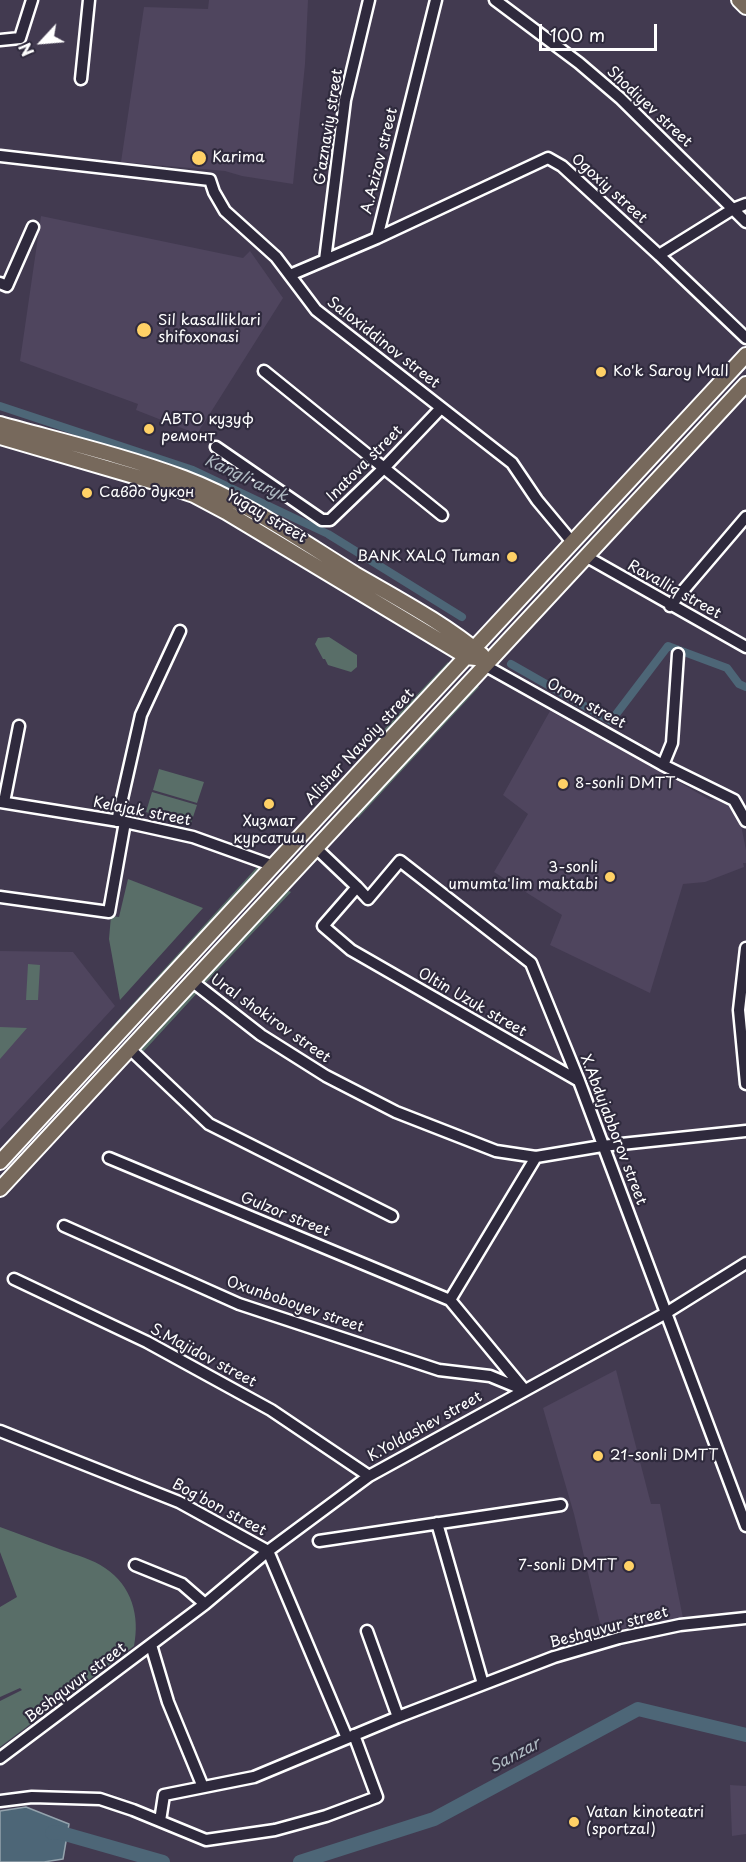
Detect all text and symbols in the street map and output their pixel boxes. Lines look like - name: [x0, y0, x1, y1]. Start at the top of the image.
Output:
- north arrow: [12, 12, 72, 72]
- scale bar: [542, 12, 660, 50]
- text: 100 m: [550, 21, 605, 48]
- text: N: [12, 39, 39, 61]
- street label: Shodiyev street: [603, 63, 695, 151]
- street label: G'aznaviy street: [311, 68, 347, 186]
- street label: A.Azizov street: [358, 106, 402, 216]
- marker: Karima: [190, 149, 208, 167]
- place label: Karima: [212, 149, 265, 167]
- street label: Ogoxiy street: [567, 150, 651, 228]
- street label: Saloxiddinov street: [323, 293, 443, 393]
- place label: Sil kasalliklari shifoxonasi: [158, 312, 261, 347]
- marker: Sil kasalliklari shifoxonasi: [135, 321, 153, 339]
- place label: Ko'k Saroy Mall: [613, 363, 728, 381]
- marker: Ko'k Saroy Mall: [594, 365, 608, 379]
- place label: АВТО кузуф ремонт: [161, 411, 254, 446]
- marker: АВТО кузуф ремонт: [142, 422, 156, 436]
- street label: Inatova street: [323, 422, 407, 506]
- water label: Kangli aryk: [201, 451, 291, 507]
- place label: Cавдо дукон: [99, 484, 194, 502]
- marker: Cавдо дукон: [80, 486, 94, 500]
- street label: Yugay street: [223, 487, 309, 547]
- place label: BANK XALQ Tuman: [357, 548, 500, 566]
- marker: BANK XALQ Tuman: [505, 550, 519, 564]
- street label: Ravalliq street: [624, 557, 724, 623]
- street label: Orom street: [543, 675, 629, 733]
- street label: Alisher Navoiy street: [302, 685, 418, 809]
- place label: 8-sonli DMTT: [575, 775, 675, 793]
- marker: 8-sonli DMTT: [556, 777, 570, 791]
- street label: Kelajak street: [92, 794, 192, 830]
- marker: Хизмат курсатиш: [262, 797, 276, 811]
- place label: Хизмат курсатиш: [233, 813, 305, 848]
- place label: 3-sonli umumta'lim maktabi: [449, 859, 598, 894]
- marker: 3-sonli umumta'lim maktabi: [603, 870, 617, 884]
- street label: Oltin Uzuk street: [415, 965, 529, 1041]
- street label: Ural shokirov street: [206, 971, 334, 1067]
- street label: X.Abdujabborov street: [576, 1052, 650, 1208]
- street label: Gulzor street: [238, 1189, 332, 1241]
- street label: Oxunboboyev street: [224, 1273, 366, 1337]
- street label: S.Majidov street: [147, 1320, 259, 1392]
- street label: K.Yoldashev street: [365, 1388, 485, 1466]
- place label: 21-sonli DMTT: [610, 1447, 718, 1465]
- marker: 21-sonli DMTT: [591, 1449, 605, 1463]
- street label: Bog'bon street: [169, 1476, 269, 1540]
- place label: 7-sonli DMTT: [518, 1557, 617, 1575]
- marker: 7-sonli DMTT: [622, 1559, 636, 1573]
- street label: Beshquvur street: [548, 1604, 670, 1652]
- street label: Beshquvur street: [22, 1639, 130, 1727]
- water label: Sanzar: [486, 1735, 544, 1777]
- place label: Vatan kinoteatri (sportzal): [586, 1804, 704, 1839]
- marker: Vatan kinoteatri (sportzal): [567, 1815, 581, 1829]

